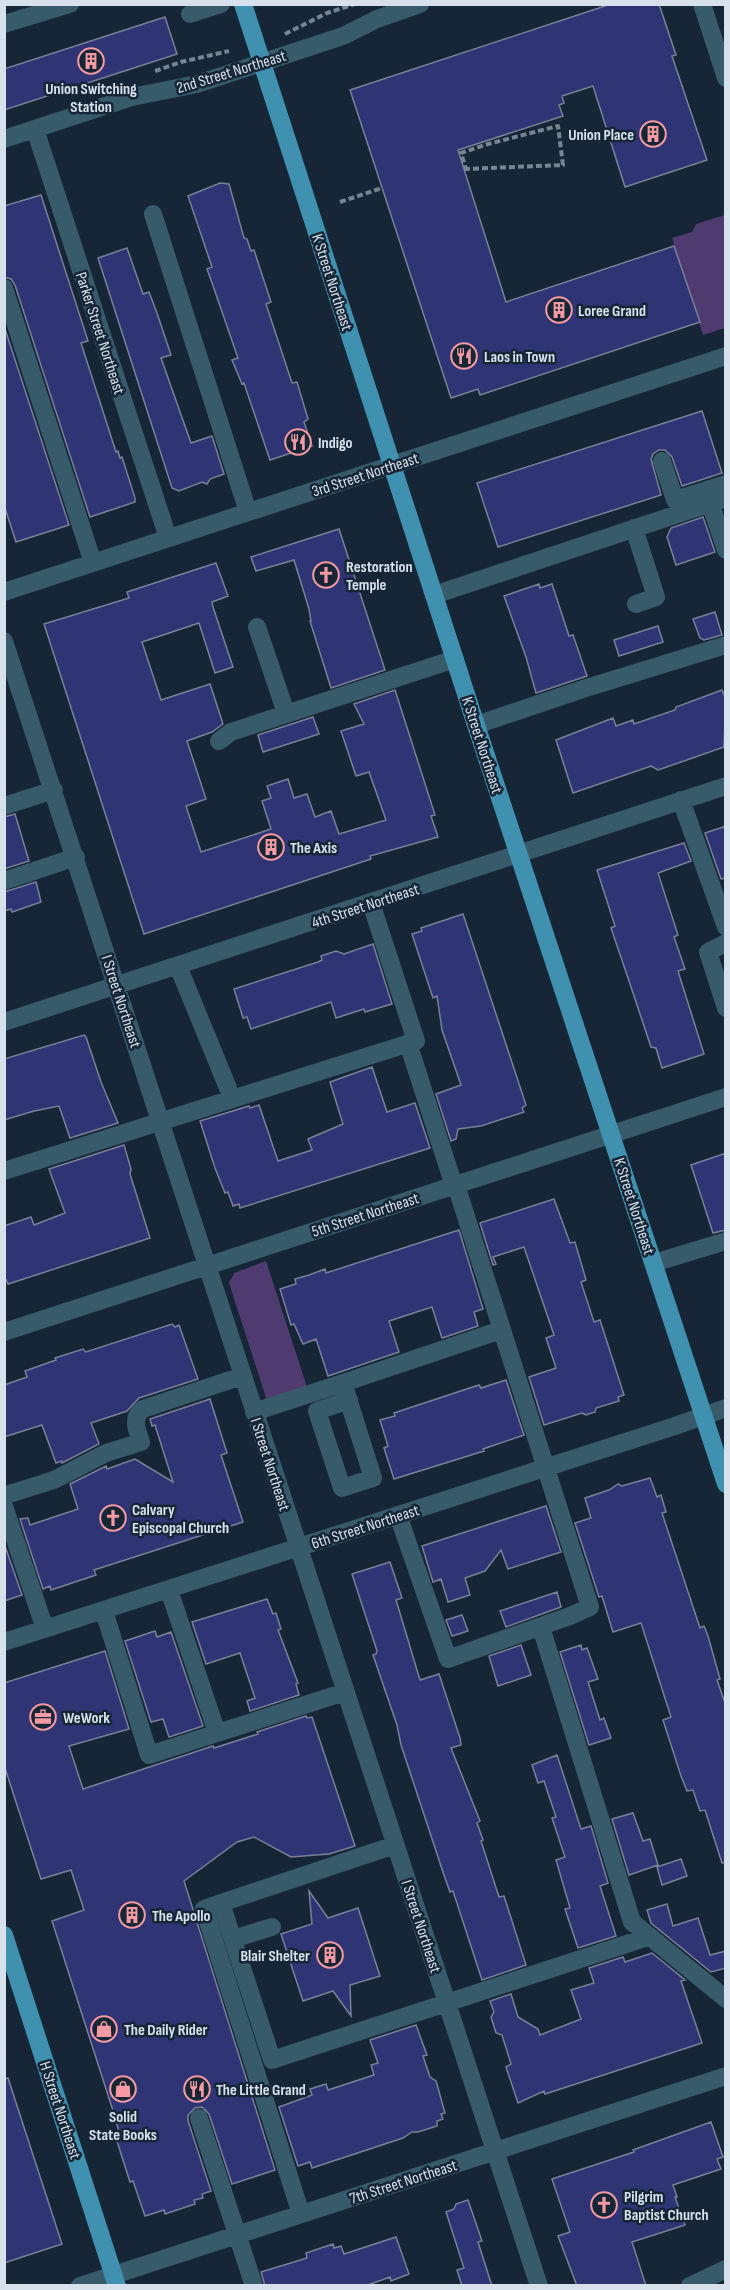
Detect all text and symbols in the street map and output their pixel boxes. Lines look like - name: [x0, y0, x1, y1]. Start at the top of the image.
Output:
- building icon: Union Switching Station: [76, 46, 106, 76]
- street label: 2nd Street Northeast: [174, 47, 289, 98]
- place label: Union Switching Station: [45, 80, 137, 117]
- building icon: Union Place: [638, 119, 668, 149]
- place label: Union Place: [568, 126, 634, 145]
- street label: K Street Northeast: [307, 232, 356, 333]
- street label: Parker Street Northeast: [71, 270, 128, 397]
- building icon: Loree Grand: [544, 295, 574, 325]
- place label: Loree Grand: [578, 302, 646, 321]
- restaurant icon: Laos in Town: [449, 341, 479, 371]
- place label: Laos in Town: [484, 348, 555, 367]
- restaurant icon: Indigo: [283, 427, 313, 457]
- place label: Indigo: [318, 434, 353, 453]
- street label: 3rd Street Northeast: [310, 449, 421, 502]
- place label: Restoration Temple: [346, 558, 413, 595]
- church icon: Restoration Temple: [311, 560, 341, 590]
- street label: K Street Northeast: [457, 695, 506, 796]
- building icon: The Axis: [256, 832, 286, 862]
- place label: The Axis: [290, 839, 337, 858]
- street label: 4th Street Northeast: [309, 880, 422, 933]
- street label: I Street Northeast: [97, 953, 145, 1050]
- street label: K Street Northeast: [609, 1156, 658, 1257]
- street label: 5th Street Northeast: [309, 1189, 422, 1242]
- street label: I Street Northeast: [246, 1416, 294, 1513]
- place label: Calvary Episcopal Church: [132, 1501, 229, 1538]
- street label: 6th Street Northeast: [309, 1501, 422, 1554]
- church icon: Calvary Episcopal Church: [98, 1503, 128, 1533]
- office icon: WeWork: [28, 1702, 58, 1732]
- place label: WeWork: [63, 1709, 110, 1728]
- street label: I Street Northeast: [397, 1878, 445, 1975]
- building icon: The Apollo: [117, 1900, 147, 1930]
- place label: The Apollo: [152, 1907, 211, 1926]
- building icon: Blair Shelter: [315, 1940, 345, 1970]
- place label: Blair Shelter: [241, 1947, 310, 1966]
- shop icon: The Daily Rider: [89, 2014, 119, 2044]
- place label: The Daily Rider: [124, 2021, 208, 2040]
- street label: H Street Northeast: [35, 2059, 84, 2162]
- shop icon: Solid State Books: [108, 2074, 138, 2104]
- restaurant icon: The Little Grand: [182, 2074, 212, 2104]
- place label: The Little Grand: [216, 2081, 306, 2100]
- place label: Solid State Books: [89, 2108, 157, 2145]
- street label: 7th Street Northeast: [347, 2156, 460, 2209]
- place label: Pilgrim Baptist Church: [624, 2188, 709, 2225]
- church icon: Pilgrim Baptist Church: [589, 2190, 619, 2220]

